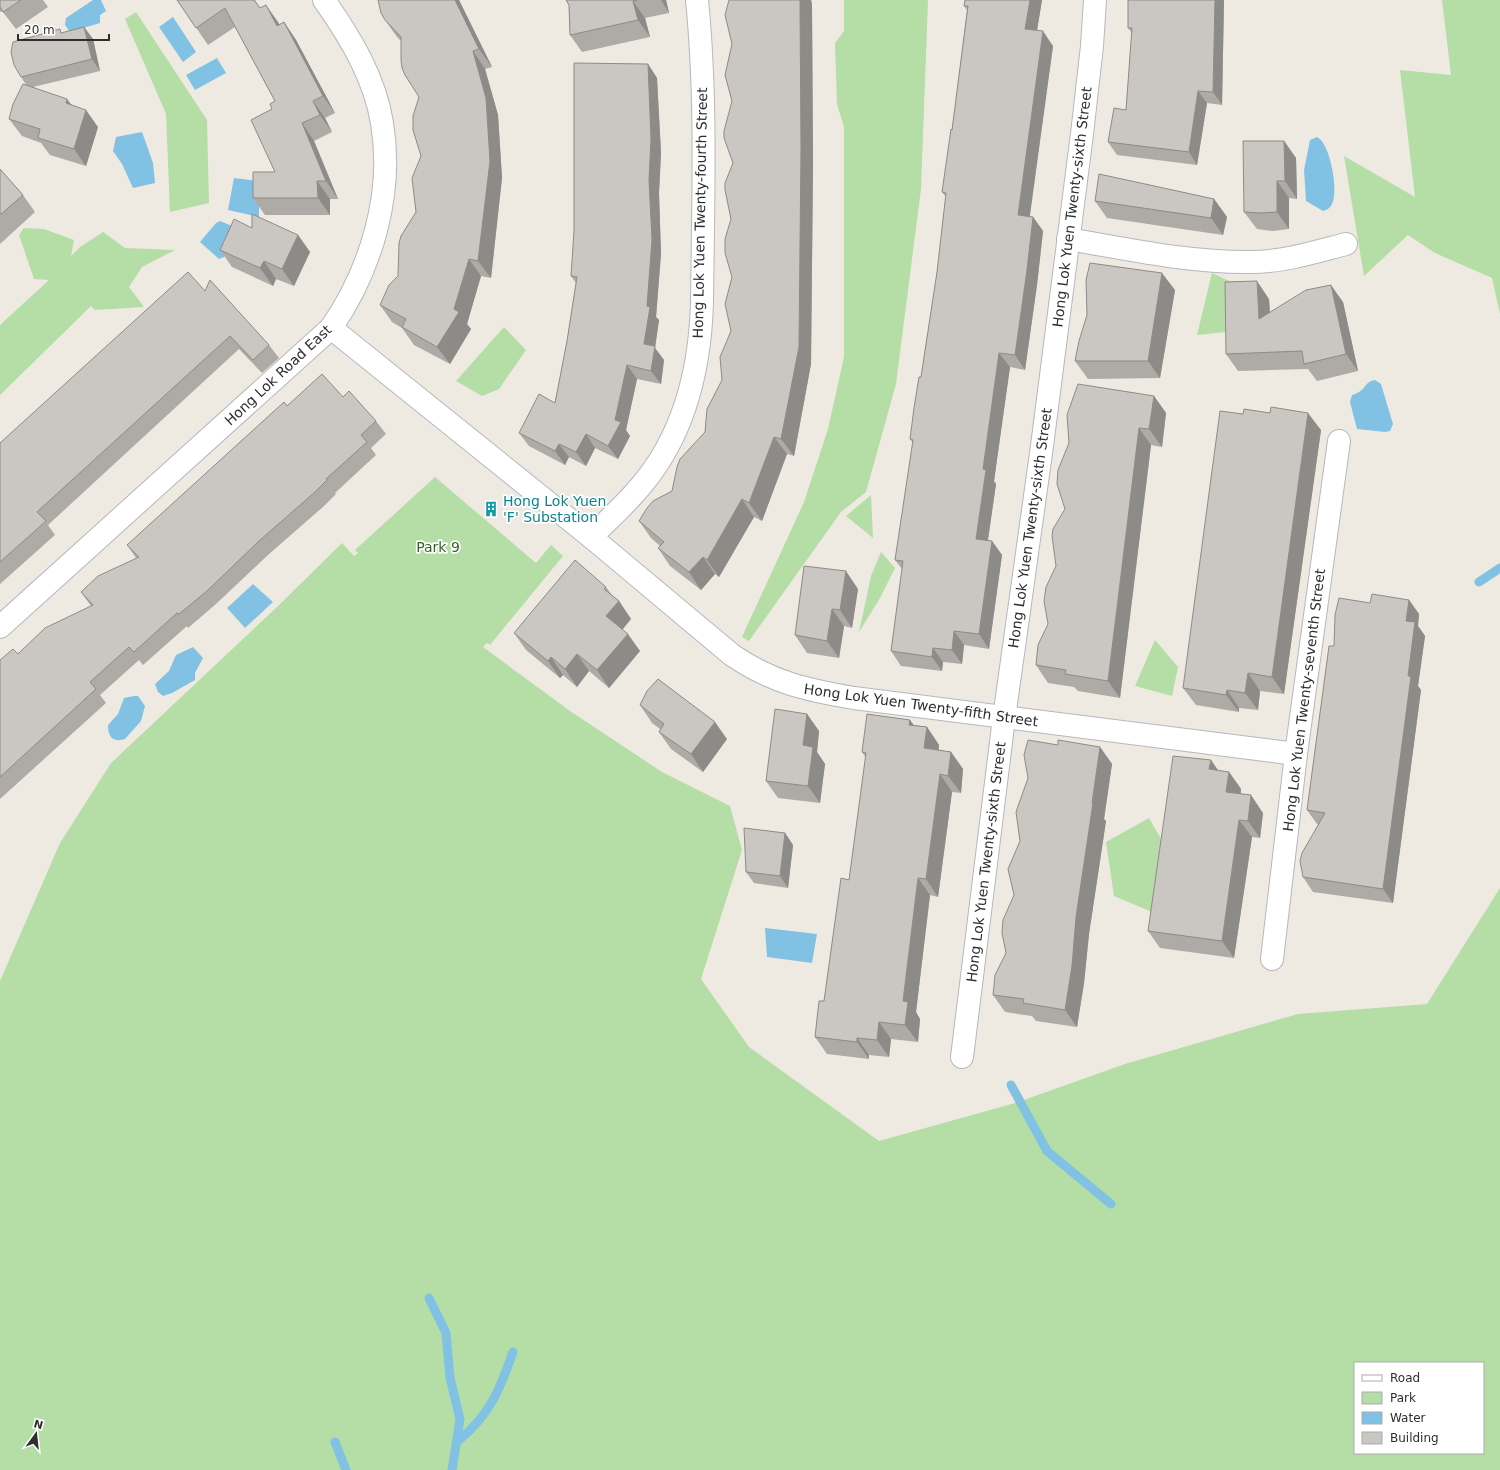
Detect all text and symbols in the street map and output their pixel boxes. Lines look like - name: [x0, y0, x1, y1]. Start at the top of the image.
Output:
- scale bar: [18, 16, 109, 42]
- text: 20 m: [24, 23, 55, 37]
- street label: Hong Lok Yuen Twenty-sixth Street: [1049, 85, 1095, 328]
- street label: Hong Lok Yuen Twenty-fourth Street: [690, 87, 710, 339]
- street label: Hong Lok Road East: [221, 321, 335, 429]
- street label: Hong Lok Yuen Twenty-sixth Street: [1005, 406, 1055, 649]
- place label: Hong Lok Yuen 'F' Substation: [503, 493, 606, 525]
- building icon: Hong Lok Yuen 'F' Substation: [482, 500, 500, 518]
- park label: Park 9: [416, 539, 460, 555]
- street label: Hong Lok Yuen Twenty-seventh Street: [1280, 567, 1328, 832]
- street label: Hong Lok Yuen Twenty-fifth Street: [803, 681, 1040, 729]
- street label: Hong Lok Yuen Twenty-sixth Street: [963, 740, 1009, 983]
- legend: [1354, 1362, 1484, 1454]
- text: Road: [1390, 1371, 1420, 1385]
- text: Park: [1390, 1391, 1416, 1405]
- text: Water: [1390, 1411, 1426, 1425]
- north arrow: [16, 1414, 56, 1454]
- text: N: [32, 1417, 45, 1432]
- text: Building: [1390, 1431, 1439, 1445]

